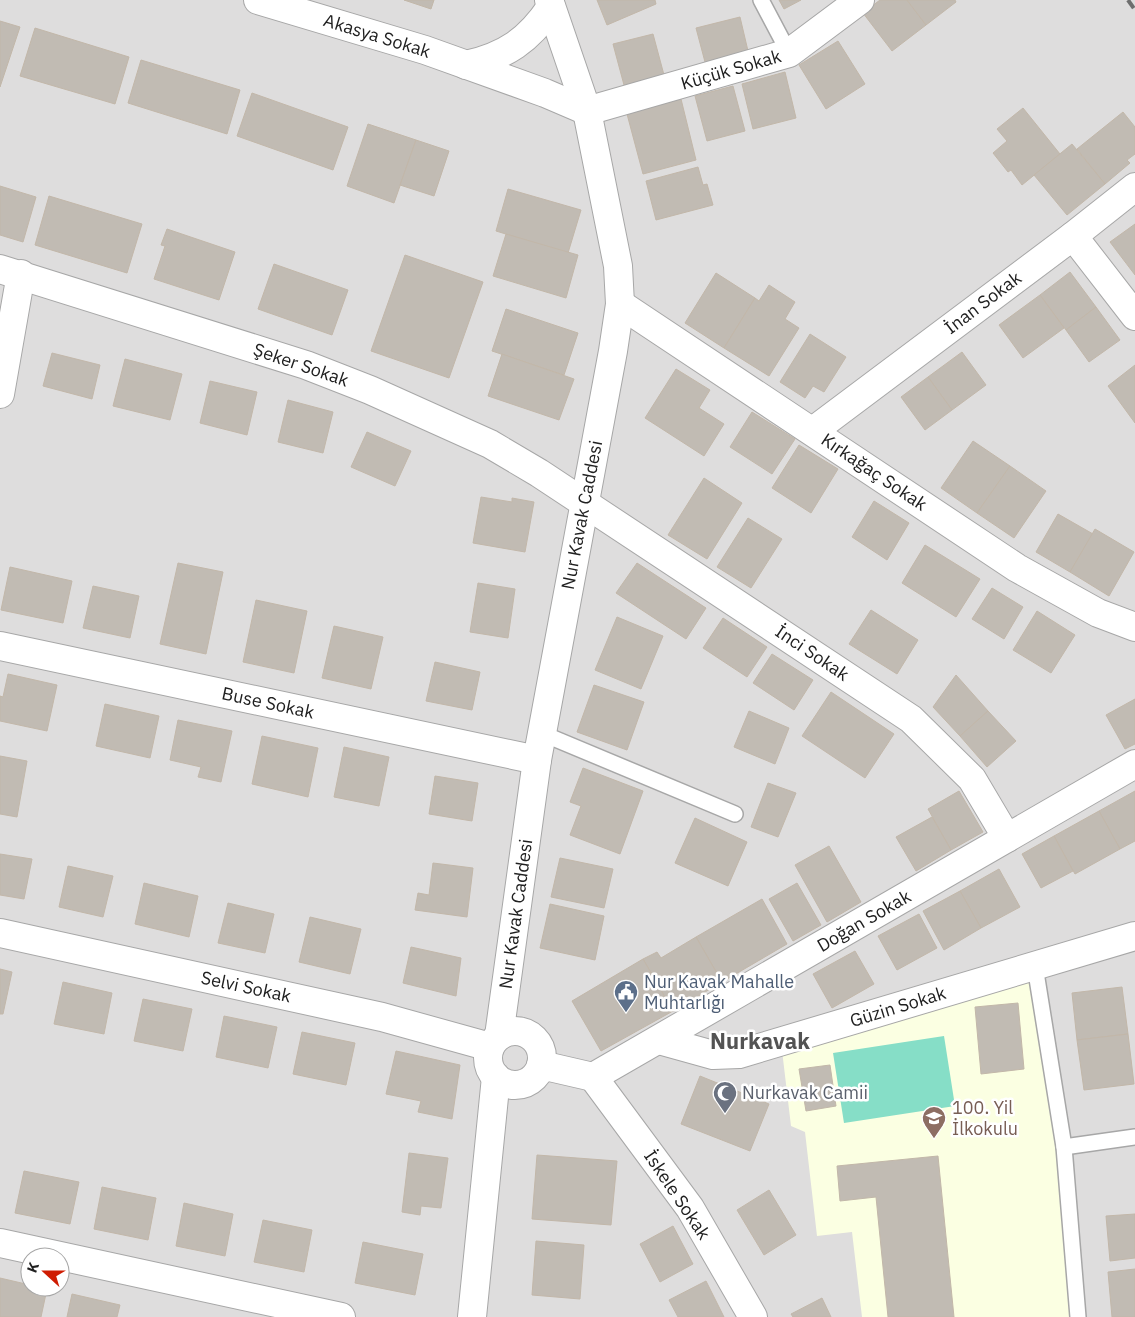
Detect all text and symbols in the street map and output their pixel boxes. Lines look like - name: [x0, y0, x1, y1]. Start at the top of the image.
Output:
- street label: Akasya Sokak: [321, 8, 434, 63]
- street label: Küçük Sokak: [678, 44, 784, 95]
- street label: İnan Sokak: [940, 266, 1026, 339]
- street label: Şeker Sokak: [250, 337, 352, 392]
- street label: Kırkağaç Sokak: [817, 428, 932, 516]
- street label: Nur Kavak Caddesi: [556, 438, 607, 591]
- street label: İnci Sokak: [771, 619, 854, 686]
- street label: Buse Sokak: [220, 682, 317, 724]
- street label: Nur Kavak Caddesi: [494, 837, 537, 990]
- street label: Doğan Sokak: [813, 884, 915, 957]
- street label: Selvi Sokak: [199, 966, 294, 1007]
- place label: Nur Kavak Mahalle Muhtarlığı: [644, 970, 794, 1014]
- public building icon: Nur Kavak Mahalle Muhtarlığı: [613, 979, 639, 1013]
- street label: Güzin Sokak: [847, 981, 949, 1032]
- district label: Nurkavak: [710, 1026, 810, 1055]
- mosque icon: Nurkavak Camii: [712, 1080, 738, 1114]
- place label: Nurkavak Camii: [742, 1081, 868, 1104]
- place label: 100. Yil İlkokulu: [952, 1096, 1018, 1140]
- school or university icon: 100. Yil İlkokulu: [921, 1105, 947, 1139]
- street label: İskele Sokak: [639, 1146, 716, 1244]
- north arrow: [20, 1247, 70, 1297]
- text: K: [23, 1259, 43, 1275]

